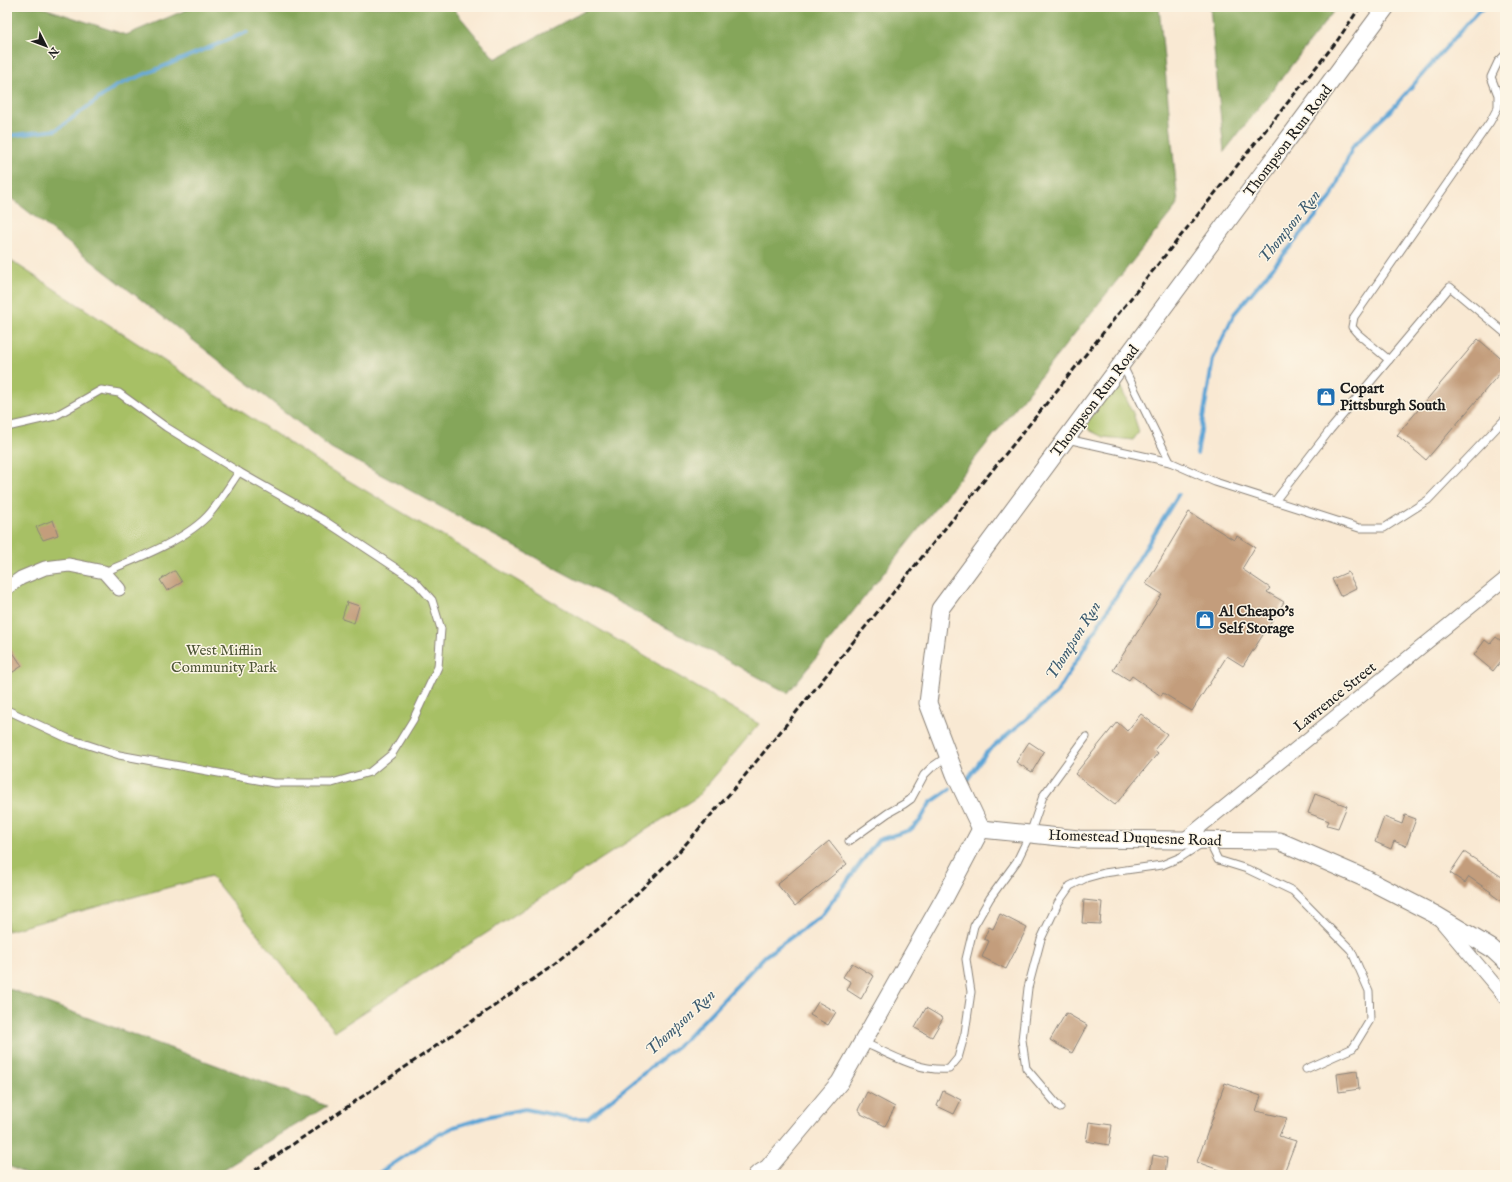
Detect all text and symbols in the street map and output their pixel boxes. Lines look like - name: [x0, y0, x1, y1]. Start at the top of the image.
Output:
- north arrow: [26, 26, 66, 66]
- text: N: [44, 43, 62, 61]
- street label: Thompson Run Road: [1240, 80, 1337, 201]
- water label: Thompson Run: [1254, 186, 1326, 268]
- street label: Thompson Run Road: [1047, 340, 1144, 461]
- place label: Copart Pittsburgh South: [1340, 379, 1446, 415]
- shop icon: Copart Pittsburgh South: [1315, 386, 1337, 408]
- water label: Thompson Run: [1042, 598, 1106, 684]
- place label: Al Cheapo's Self Storage: [1218, 602, 1295, 638]
- shop icon: Al Cheapo's Self Storage: [1194, 609, 1216, 631]
- park label: West Mifflin Community Park: [171, 641, 278, 677]
- street label: Lawrence Street: [1290, 658, 1380, 736]
- street label: Homestead Duquesne Road: [1048, 825, 1223, 851]
- water label: Thompson Run: [642, 985, 720, 1061]

